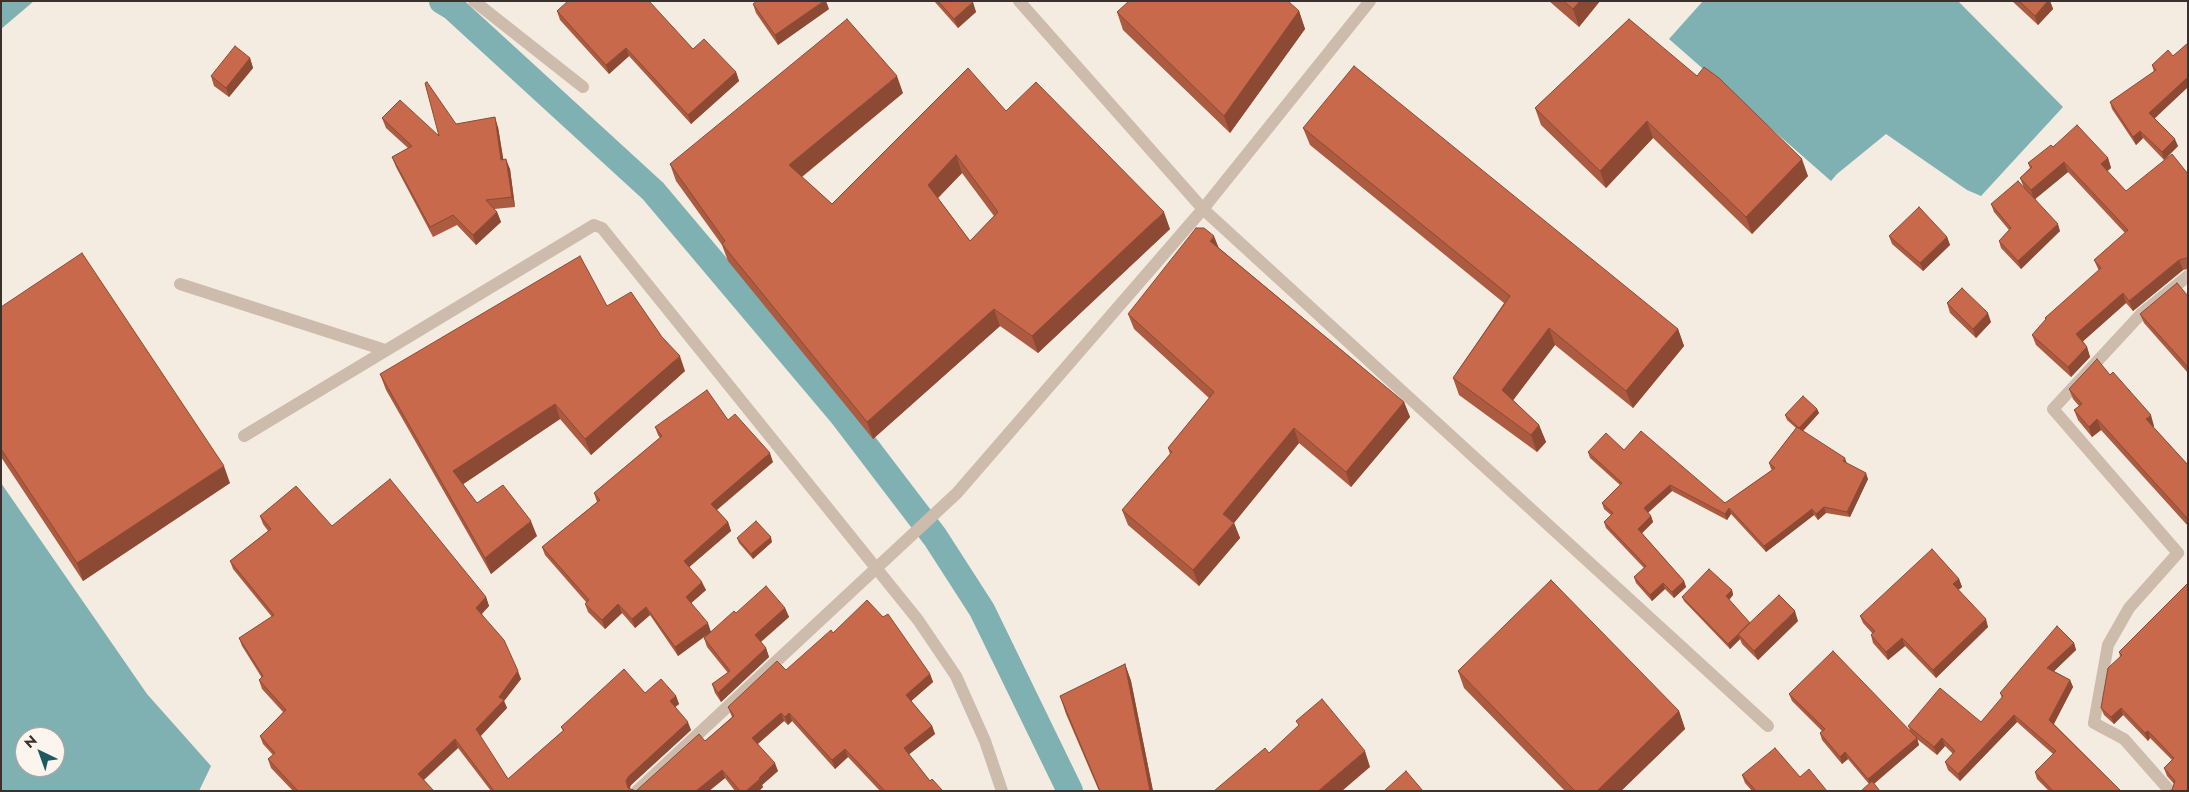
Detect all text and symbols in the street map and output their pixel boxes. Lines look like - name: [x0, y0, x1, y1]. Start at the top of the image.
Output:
- north arrow: [15, 727, 65, 777]
- text: N: [20, 730, 41, 753]

